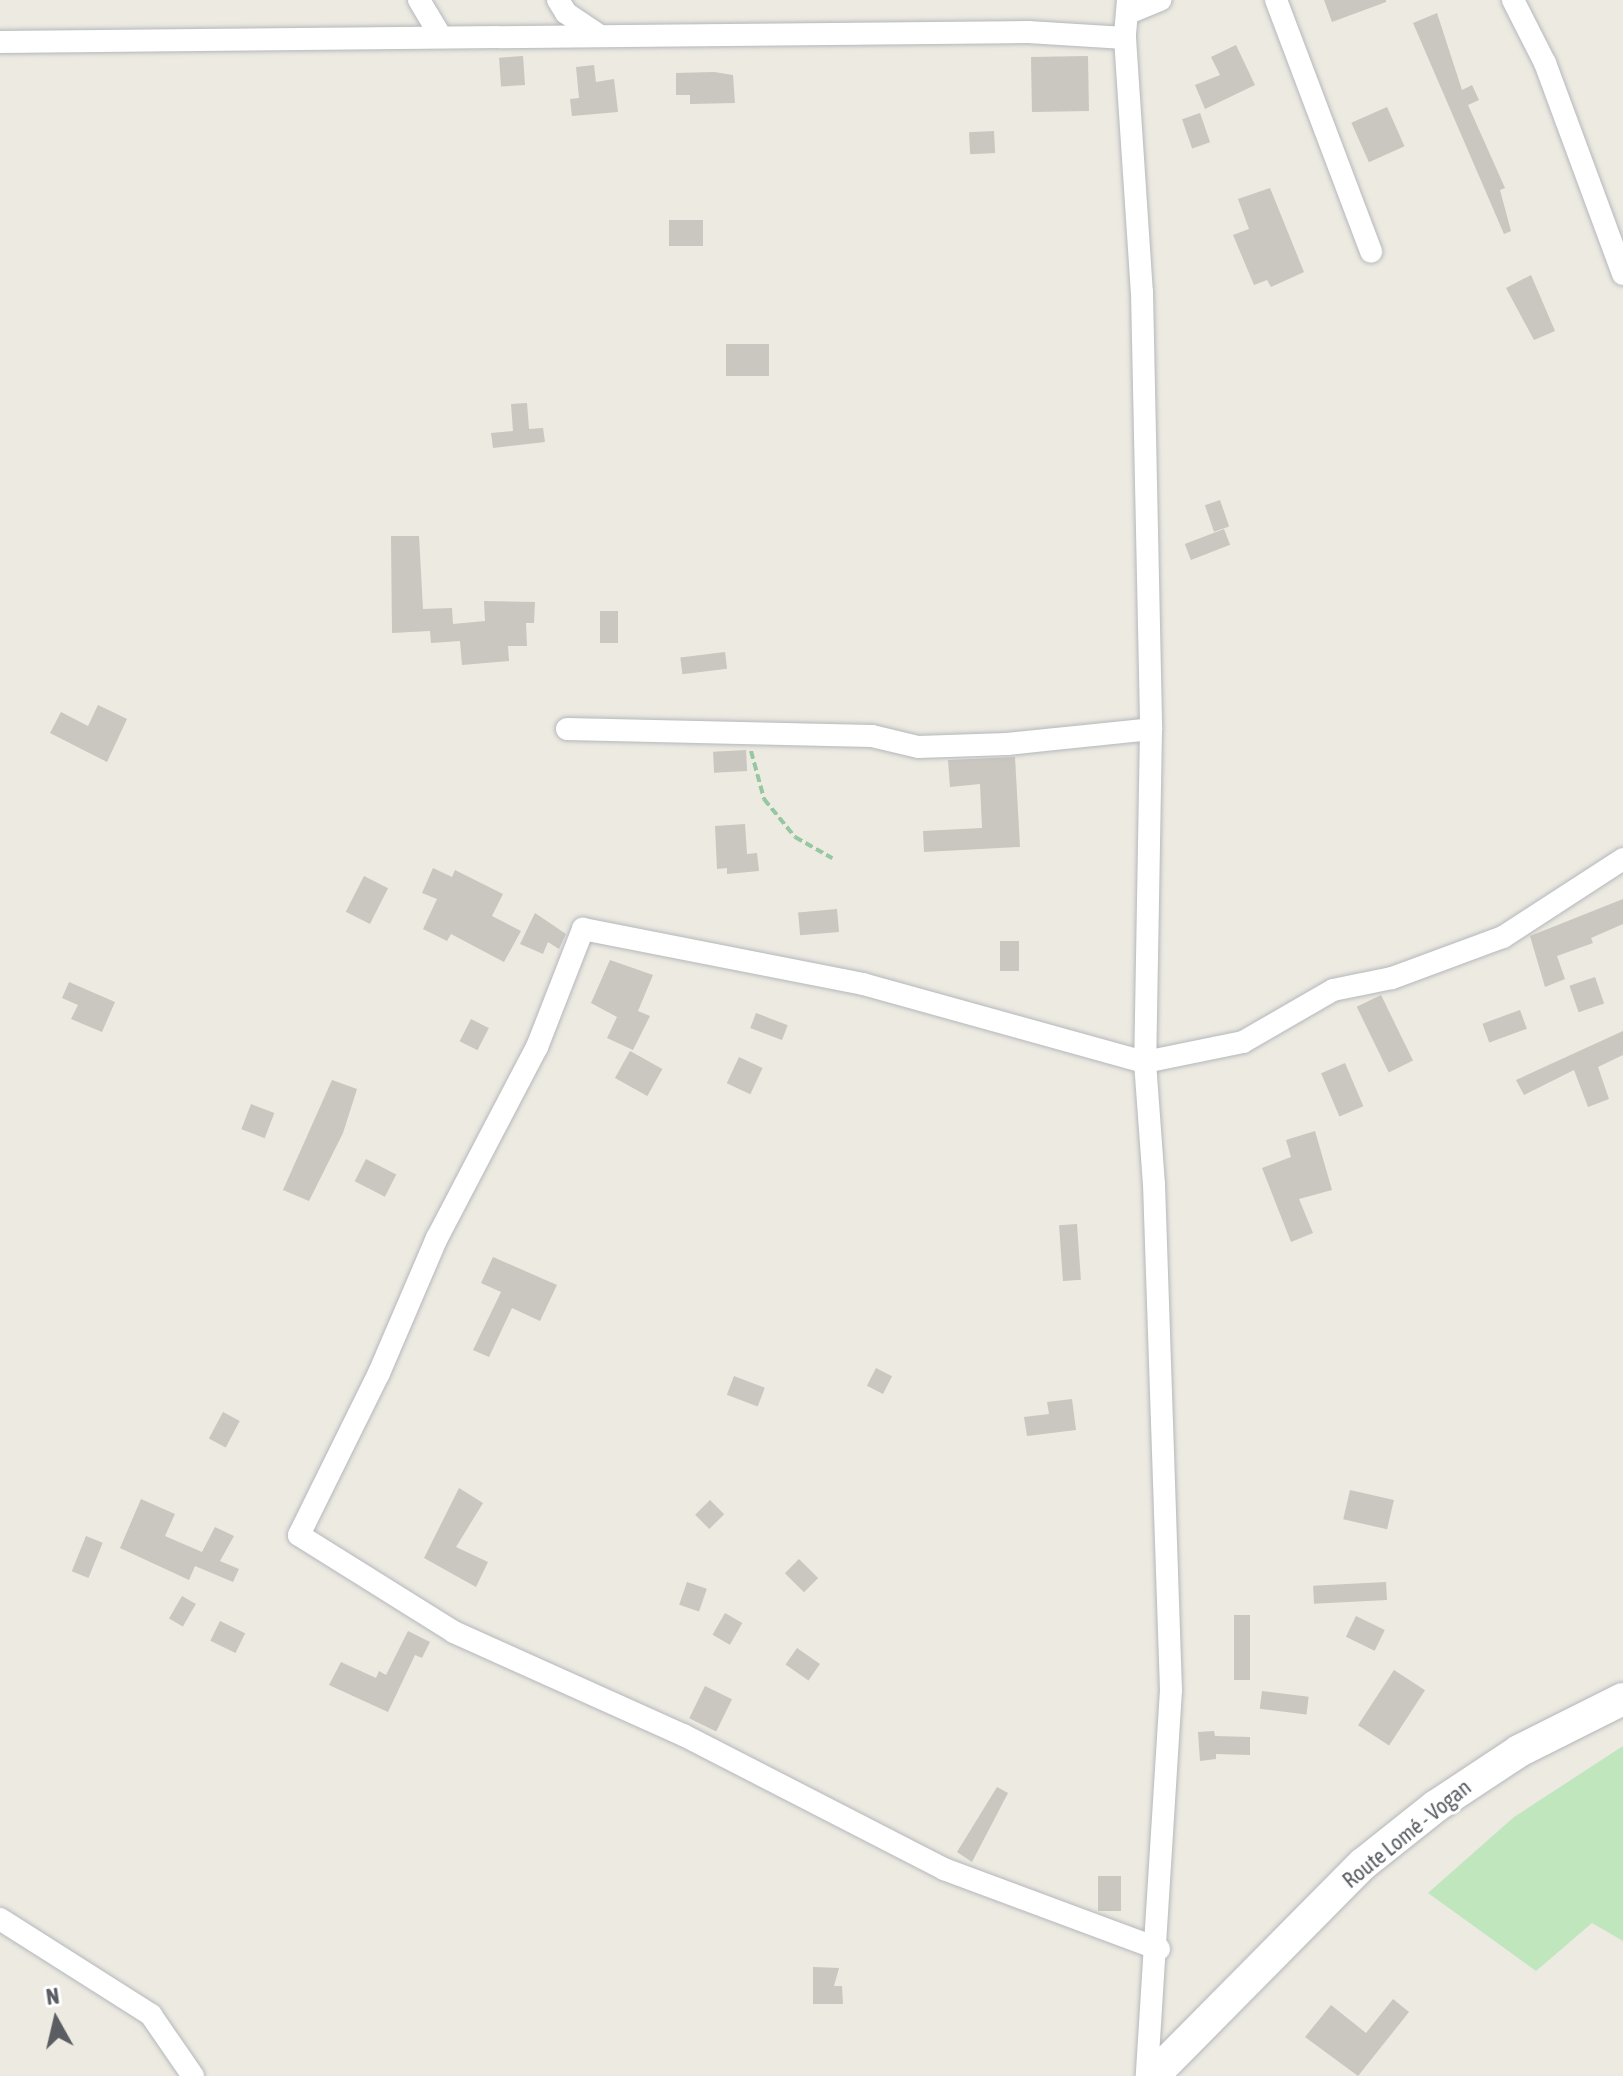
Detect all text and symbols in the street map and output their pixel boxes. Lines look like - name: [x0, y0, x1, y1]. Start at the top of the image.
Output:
- street label: Route Lomé - Vogan: [1337, 1774, 1477, 1894]
- north arrow: [16, 1980, 96, 2060]
- text: N: [44, 1982, 61, 2010]

